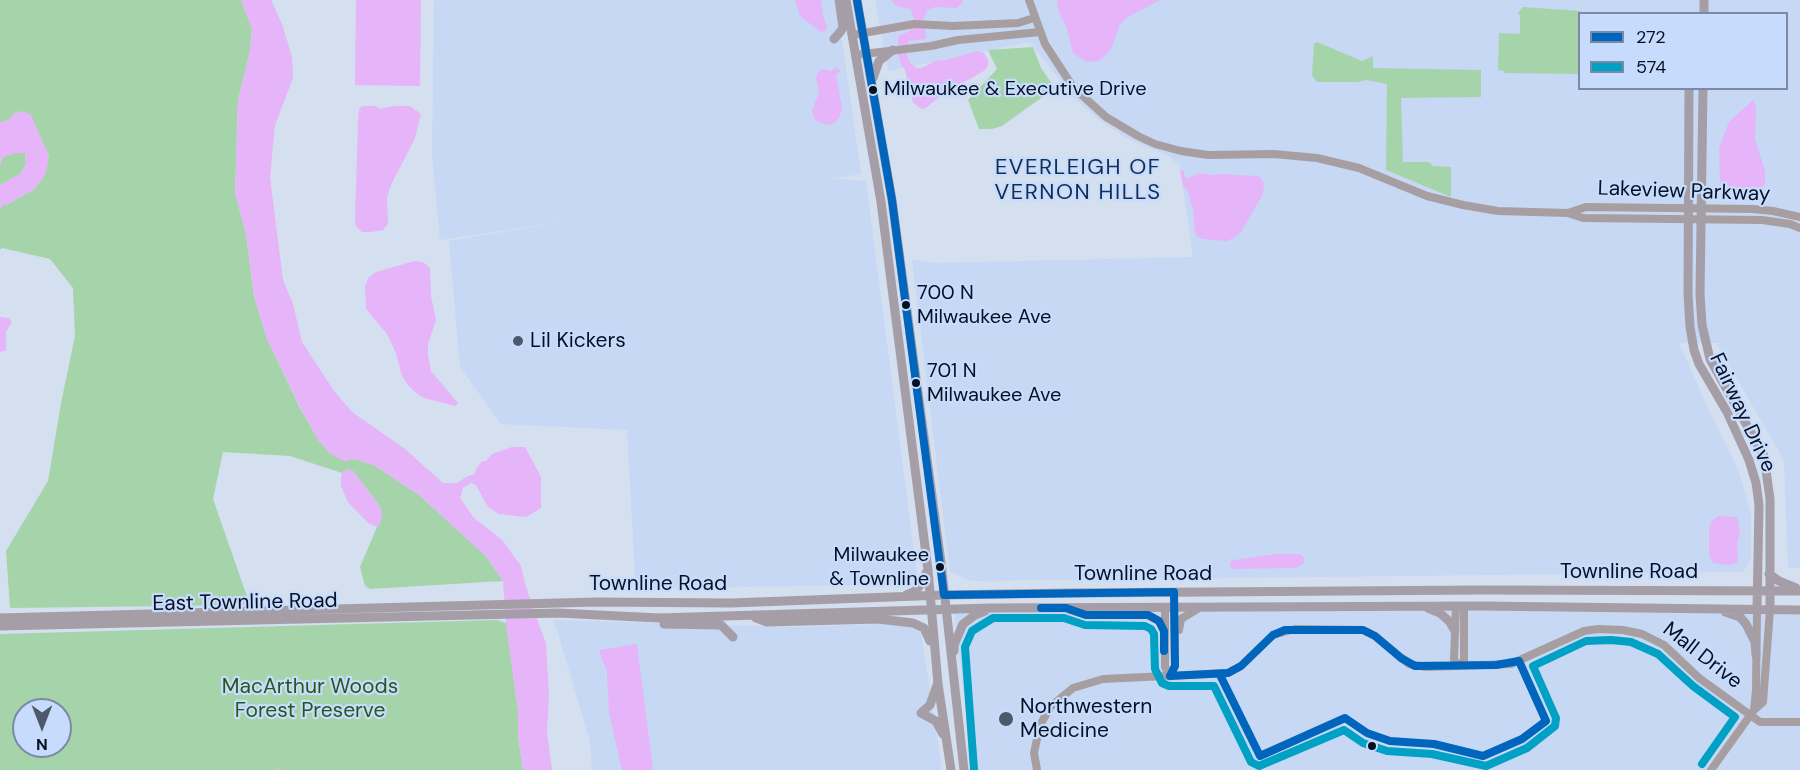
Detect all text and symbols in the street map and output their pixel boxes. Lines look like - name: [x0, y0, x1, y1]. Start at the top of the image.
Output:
- legend: [1578, 12, 1788, 90]
- text: 272: [1636, 25, 1666, 49]
- text: 574: [1636, 55, 1666, 79]
- place label: Milwaukee & Executive Drive: [884, 78, 1146, 102]
- marker: Milwaukee & Executive Drive: [867, 84, 879, 96]
- district label: EVERLEIGH OF VERNON HILLS: [995, 155, 1161, 206]
- street label: Lakeview Parkway: [1597, 176, 1771, 208]
- place label: 700 N Milwaukee Ave: [917, 282, 1051, 329]
- marker: 700 N Milwaukee Ave: [900, 299, 912, 311]
- place label: Lil Kickers: [530, 328, 626, 354]
- marker: Lil Kickers: [511, 334, 525, 348]
- street label: Fairway Drive: [1703, 349, 1781, 477]
- place label: 701 N Milwaukee Ave: [927, 360, 1061, 407]
- marker: 701 N Milwaukee Ave: [910, 377, 922, 389]
- place label: Milwaukee & Townline: [829, 544, 929, 591]
- street label: Townline Road: [1560, 559, 1698, 585]
- marker: Milwaukee & Townline: [934, 561, 946, 573]
- street label: Townline Road: [1074, 561, 1212, 587]
- street label: Townline Road: [589, 571, 727, 597]
- street label: East Townline Road: [152, 589, 338, 617]
- street label: Mall Drive: [1657, 617, 1747, 695]
- park label: MacArthur Woods Forest Preserve: [222, 674, 398, 724]
- place label: Northwestern Medicine: [1020, 694, 1152, 744]
- north arrow: [12, 698, 72, 758]
- marker: Northwestern Medicine: [997, 710, 1015, 728]
- text: N: [36, 734, 48, 755]
- unlabelled marker: [1366, 740, 1378, 752]

